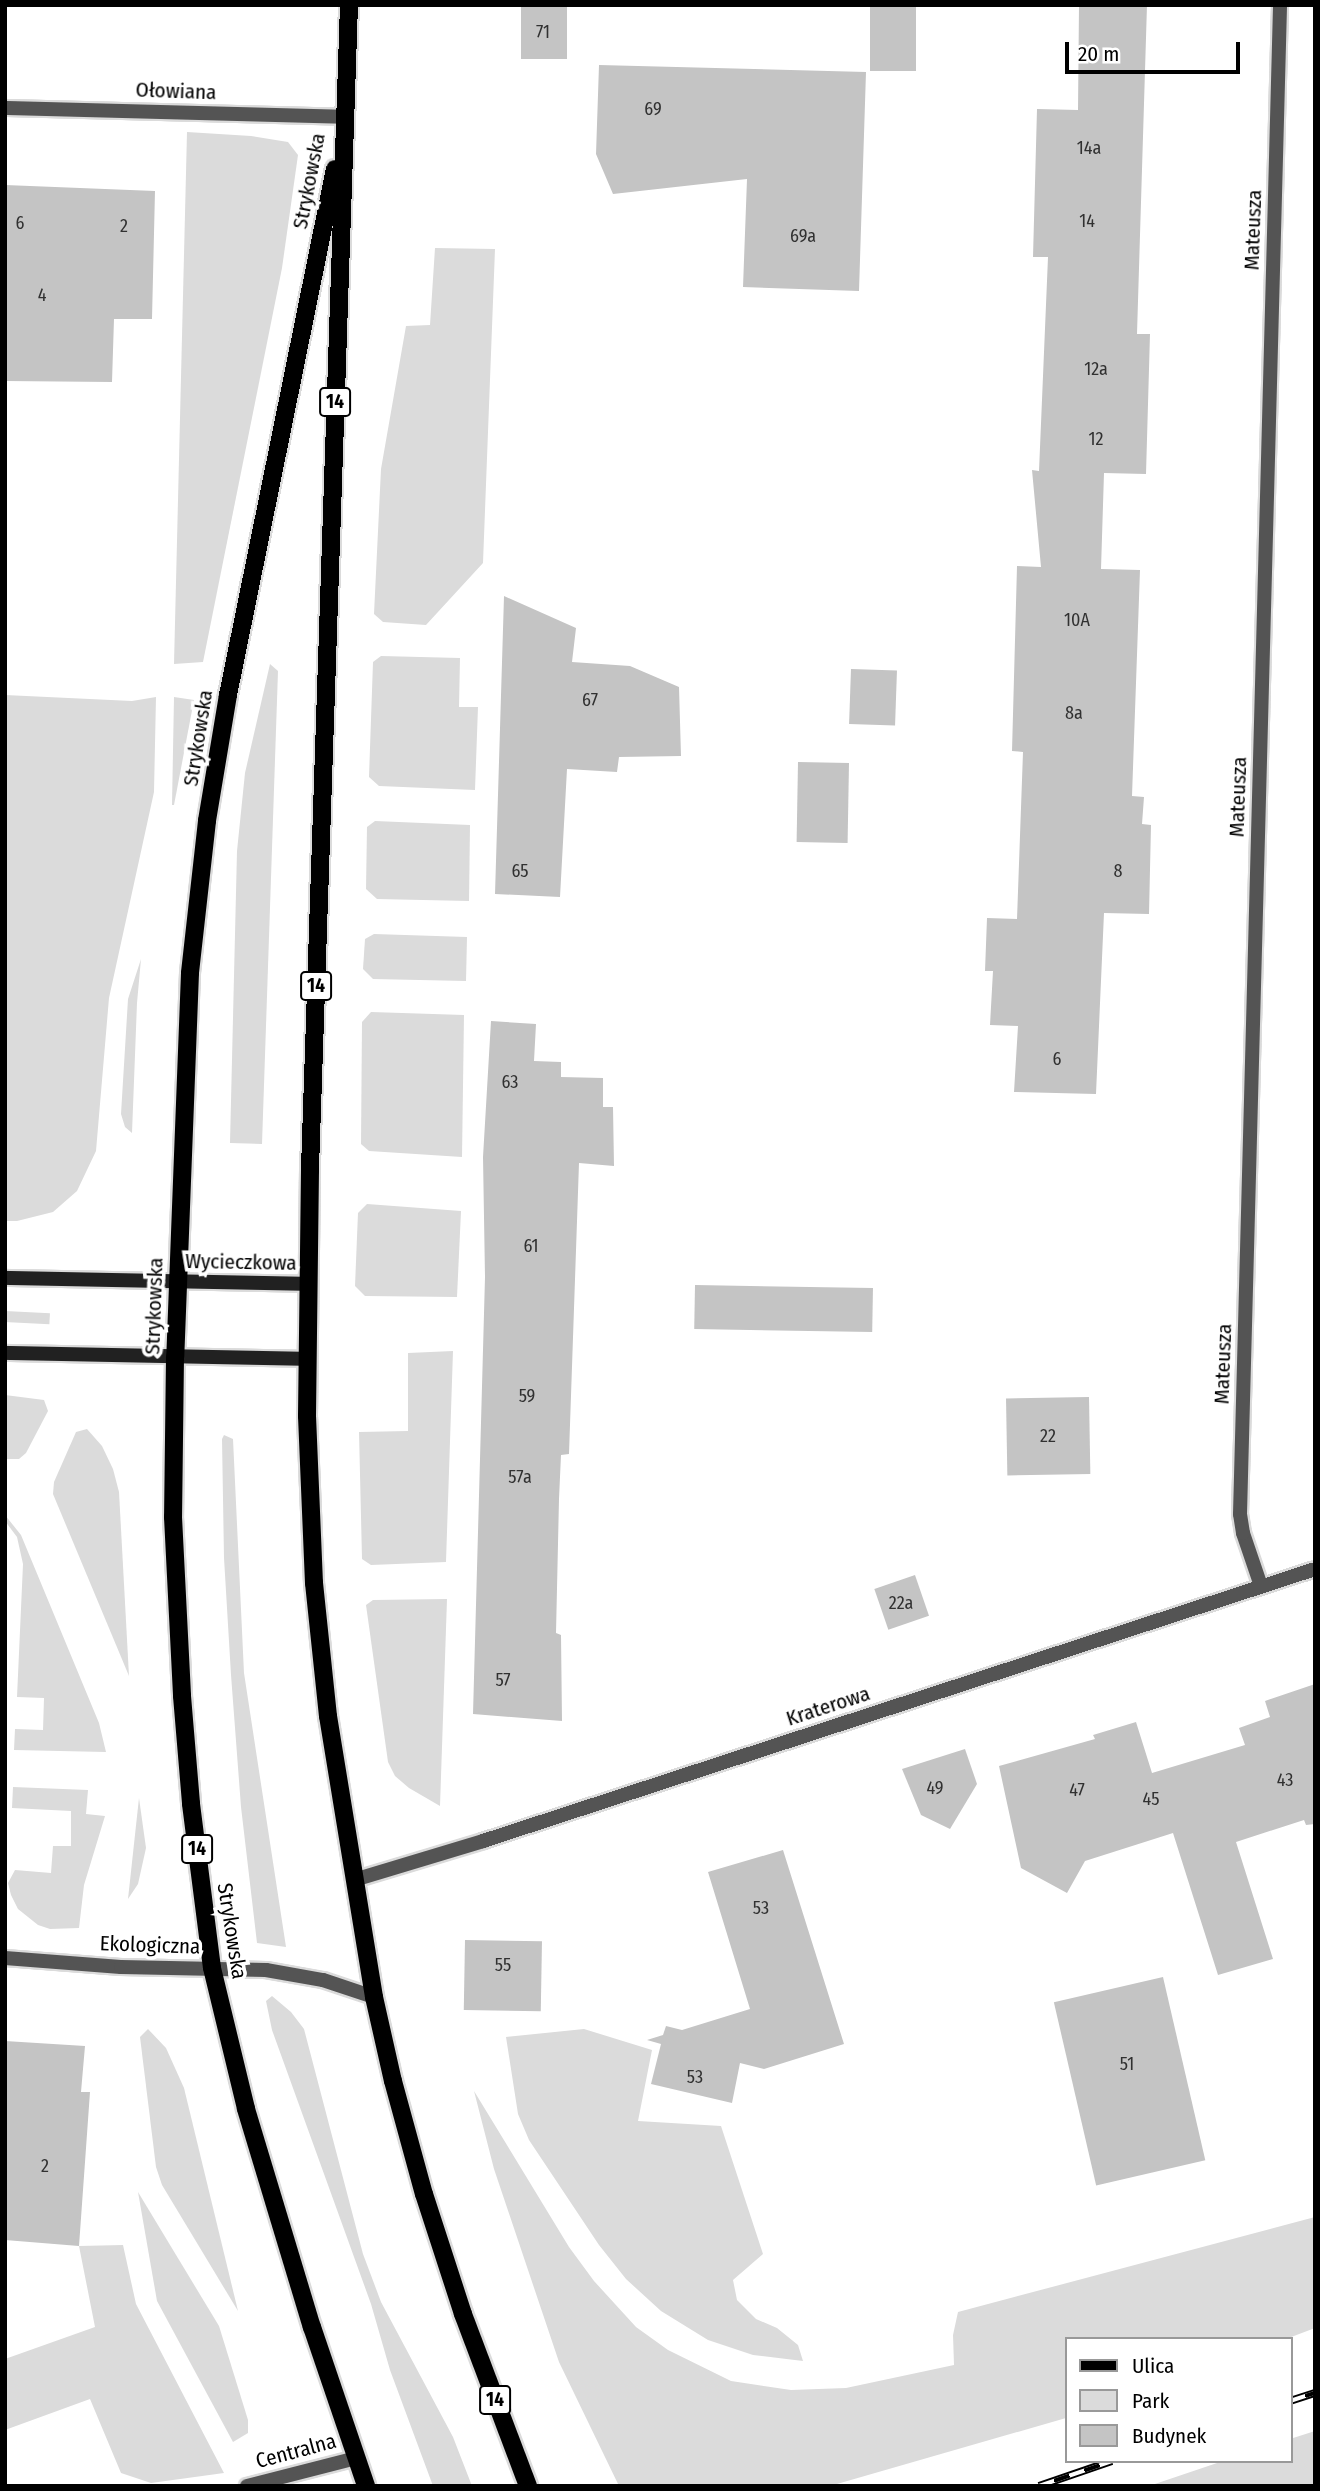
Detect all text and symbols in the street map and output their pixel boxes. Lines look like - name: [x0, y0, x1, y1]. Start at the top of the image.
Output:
- house number: 71: [536, 21, 550, 43]
- scale bar: [1068, 28, 1243, 72]
- text: 20 m: [1078, 41, 1119, 67]
- street label: Ołowiana: [135, 77, 217, 105]
- house number: 69: [644, 98, 662, 120]
- street label: Strykowska: [287, 131, 331, 231]
- house number: 14a: [1077, 137, 1101, 159]
- street label: Mateusza: [1239, 189, 1267, 271]
- house number: 14: [1079, 210, 1095, 232]
- house number: 6: [16, 212, 24, 234]
- house number: 2: [120, 215, 128, 237]
- house number: 69a: [790, 225, 816, 247]
- house number: 4: [38, 284, 46, 306]
- house number: 12a: [1084, 358, 1108, 380]
- road number: 14: [318, 386, 352, 418]
- house number: 12: [1089, 428, 1103, 450]
- house number: 10A: [1064, 609, 1090, 631]
- street label: Strykowska: [178, 688, 218, 788]
- house number: 67: [582, 689, 598, 711]
- house number: 8a: [1065, 702, 1083, 724]
- street label: Mateusza: [1224, 756, 1252, 838]
- house number: 65: [511, 860, 529, 882]
- house number: 8: [1114, 860, 1122, 882]
- road number: 14: [298, 970, 334, 1002]
- house number: 6: [1053, 1048, 1061, 1070]
- house number: 63: [502, 1071, 518, 1093]
- house number: 61: [523, 1235, 539, 1257]
- street label: Wycieczkowa: [185, 1248, 297, 1276]
- street label: Strykowska: [140, 1257, 168, 1355]
- street label: Mateusza: [1209, 1323, 1237, 1405]
- house number: 59: [519, 1385, 535, 1407]
- house number: 22: [1040, 1425, 1056, 1447]
- house number: 57a: [508, 1466, 532, 1488]
- house number: 22a: [889, 1592, 913, 1614]
- house number: 57: [495, 1669, 511, 1691]
- street label: Kraterowa: [783, 1681, 873, 1731]
- house number: 43: [1277, 1769, 1293, 1791]
- house number: 49: [926, 1777, 944, 1799]
- house number: 47: [1069, 1779, 1085, 1801]
- house number: 45: [1143, 1788, 1159, 1810]
- road number: 14: [180, 1834, 214, 1865]
- street label: Strykowska: [212, 1881, 252, 1981]
- house number: 53: [753, 1897, 769, 1919]
- street label: Ekologiczna: [99, 1931, 201, 1959]
- house number: 55: [495, 1954, 511, 1976]
- house number: 51: [1120, 2053, 1134, 2075]
- house number: 53: [687, 2066, 703, 2088]
- house number: 2: [41, 2155, 49, 2177]
- legend: [1064, 2337, 1292, 2463]
- text: Ulica: [1132, 2353, 1174, 2379]
- road number: 14: [477, 2384, 512, 2416]
- text: Park: [1132, 2388, 1169, 2414]
- text: Budynek: [1132, 2423, 1206, 2449]
- street label: Centralna: [253, 2428, 339, 2474]

